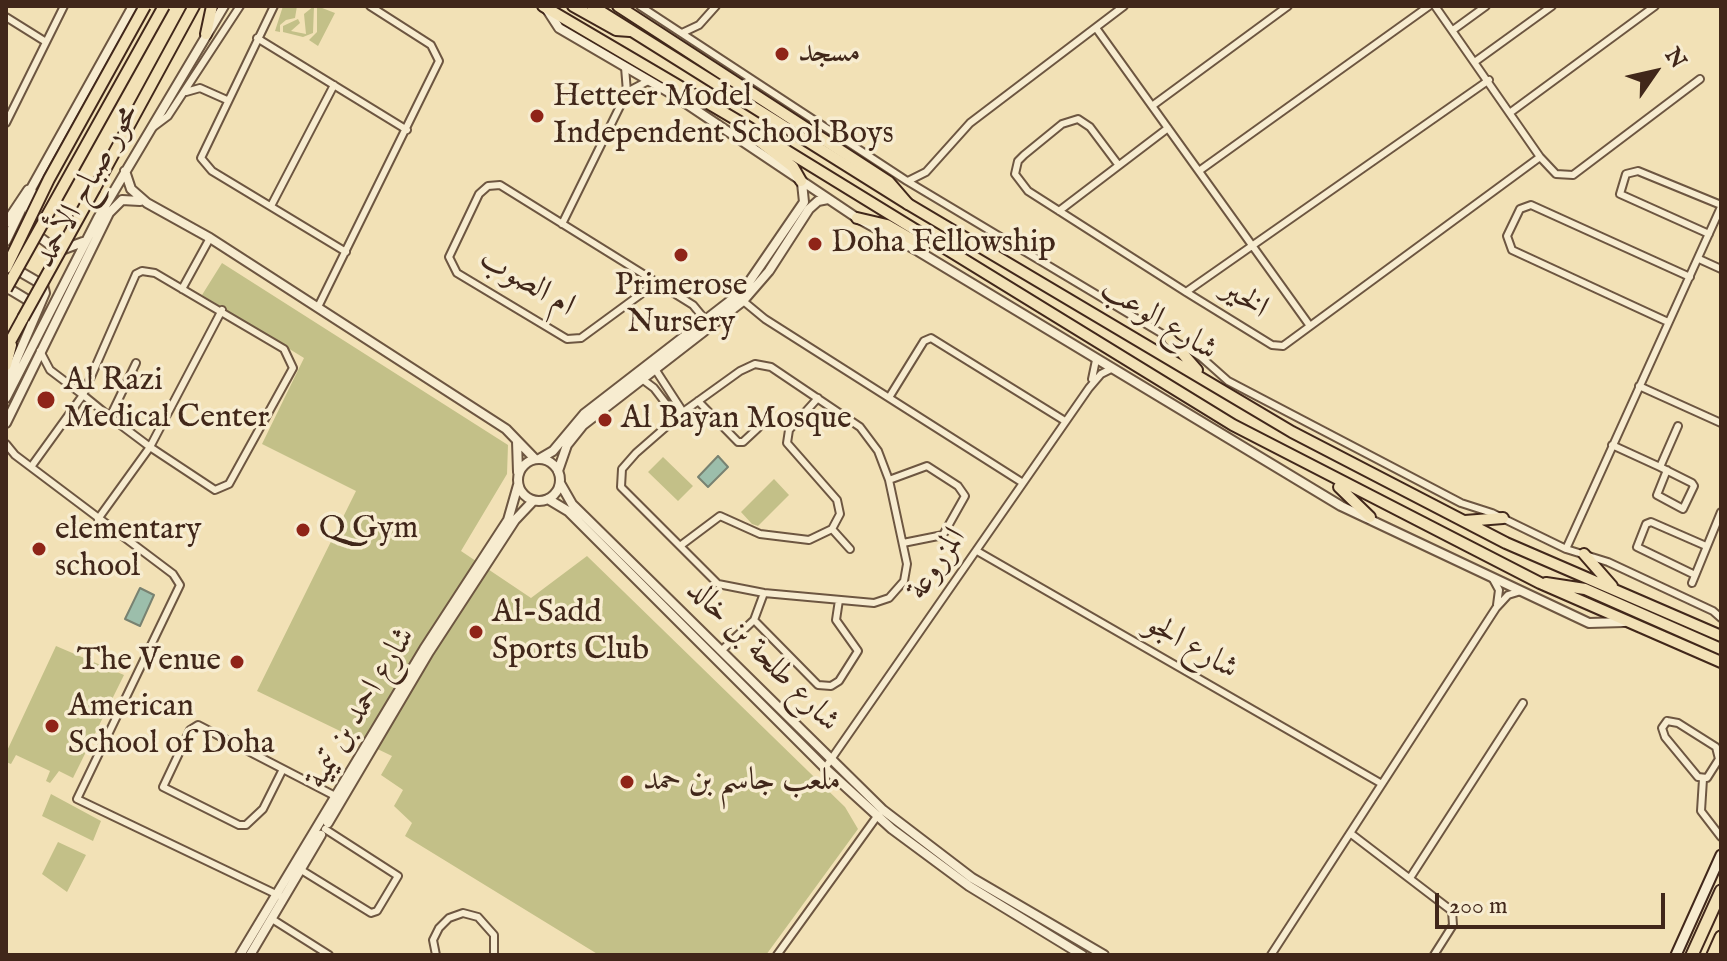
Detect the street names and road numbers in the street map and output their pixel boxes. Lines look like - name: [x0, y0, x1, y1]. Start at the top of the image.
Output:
- street label: محور صباح الأحمد: [27, 98, 149, 276]
- street label: ام الصوب: [471, 241, 581, 327]
- street label: شارع الوعب: [1093, 271, 1223, 371]
- street label: الخير: [1214, 271, 1274, 329]
- street label: المزروعة: [900, 521, 976, 609]
- street label: شارع طلحة بن خالد: [677, 572, 847, 742]
- street label: شارع الجو: [1138, 606, 1244, 690]
- street label: شارع احمد بن تيمية: [299, 621, 425, 797]

